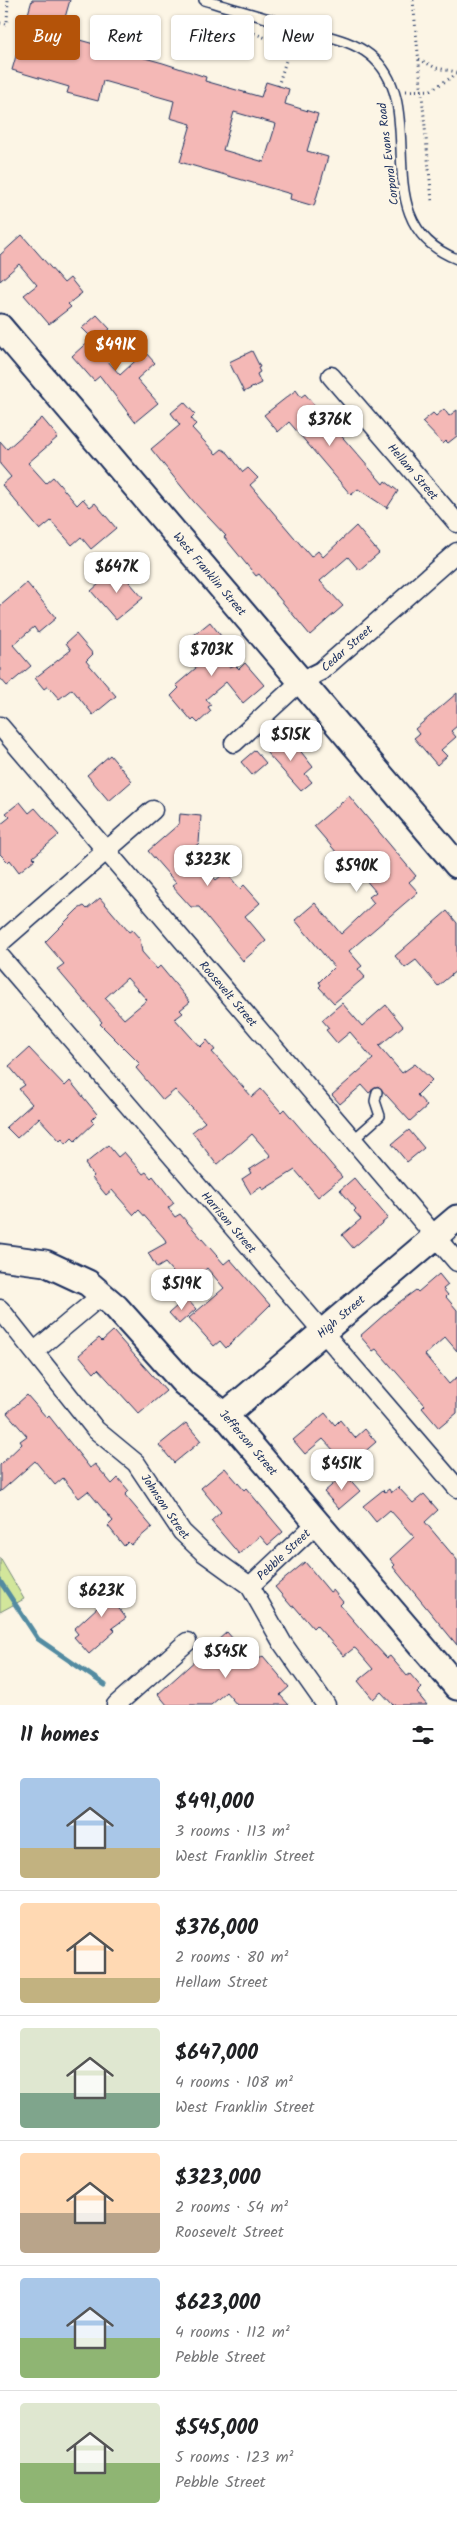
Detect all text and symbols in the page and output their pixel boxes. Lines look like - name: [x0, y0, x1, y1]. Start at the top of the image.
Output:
- chip: Buy: [15, 15, 80, 60]
- chip: Rent: [90, 15, 161, 60]
- chip: Filters: [171, 15, 254, 60]
- chip: New: [264, 15, 332, 60]
- street label: Corporal Evans Road: [373, 101, 404, 206]
- pin: $491K: [81, 330, 151, 372]
- text: $491K: [96, 333, 136, 358]
- pin: $376K: [295, 404, 365, 447]
- text: $376K: [308, 408, 352, 433]
- street label: Hellam Street: [383, 439, 443, 505]
- street label: West Franklin Street: [168, 528, 251, 621]
- pin: $647K: [82, 552, 152, 594]
- text: $647K: [95, 555, 139, 580]
- street label: Cedar Street: [317, 620, 378, 677]
- pin: $703K: [177, 634, 247, 677]
- text: $703K: [190, 638, 234, 663]
- pin: $515K: [256, 720, 326, 762]
- text: $515K: [271, 723, 311, 748]
- pin: $323K: [173, 844, 243, 887]
- text: $323K: [185, 848, 231, 873]
- pin: $590K: [322, 850, 392, 893]
- text: $590K: [335, 854, 379, 879]
- street label: Roosevelt Street: [194, 957, 262, 1032]
- street label: Harrison Street: [196, 1187, 261, 1258]
- pin: $519K: [147, 1268, 217, 1311]
- text: $519K: [162, 1272, 202, 1297]
- street label: High Street: [313, 1291, 370, 1343]
- street label: Jefferson Street: [215, 1405, 282, 1480]
- pin: $451K: [307, 1448, 377, 1491]
- text: $451K: [322, 1452, 362, 1477]
- street label: Johnson Street: [136, 1470, 194, 1545]
- street label: Pebble Street: [252, 1524, 315, 1585]
- pin: $623K: [67, 1576, 137, 1618]
- text: $623K: [79, 1579, 125, 1604]
- pin: $545K: [191, 1636, 261, 1679]
- text: $545K: [204, 1640, 248, 1665]
- text: 11 homes: [20, 1719, 99, 1752]
- icon: filters: [409, 1721, 437, 1749]
- text: $491,000: [175, 1786, 254, 1819]
- icon: home: [60, 1798, 120, 1858]
- text: 3 rooms · 113 m²: [175, 1819, 290, 1844]
- text: West Franklin Street: [175, 1844, 315, 1869]
- text: $376,000: [175, 1912, 258, 1945]
- icon: home: [60, 1923, 120, 1983]
- text: 2 rooms · 80 m²: [175, 1945, 288, 1970]
- text: Hellam Street: [175, 1970, 268, 1995]
- text: $647,000: [175, 2037, 258, 2070]
- icon: home: [60, 2048, 120, 2108]
- text: 4 rooms · 108 m²: [175, 2070, 293, 2095]
- text: West Franklin Street: [175, 2095, 315, 2120]
- text: $323,000: [175, 2162, 260, 2195]
- icon: home: [60, 2173, 120, 2233]
- text: 2 rooms · 54 m²: [175, 2195, 288, 2220]
- text: Roosevelt Street: [175, 2220, 284, 2245]
- text: $623,000: [175, 2287, 260, 2320]
- icon: home: [60, 2298, 120, 2358]
- text: 4 rooms · 112 m²: [175, 2320, 290, 2345]
- text: Pebble Street: [175, 2345, 266, 2370]
- text: $545,000: [175, 2412, 258, 2445]
- icon: home: [60, 2423, 120, 2483]
- text: 5 rooms · 123 m²: [175, 2445, 294, 2470]
- text: Pebble Street: [175, 2470, 266, 2495]

